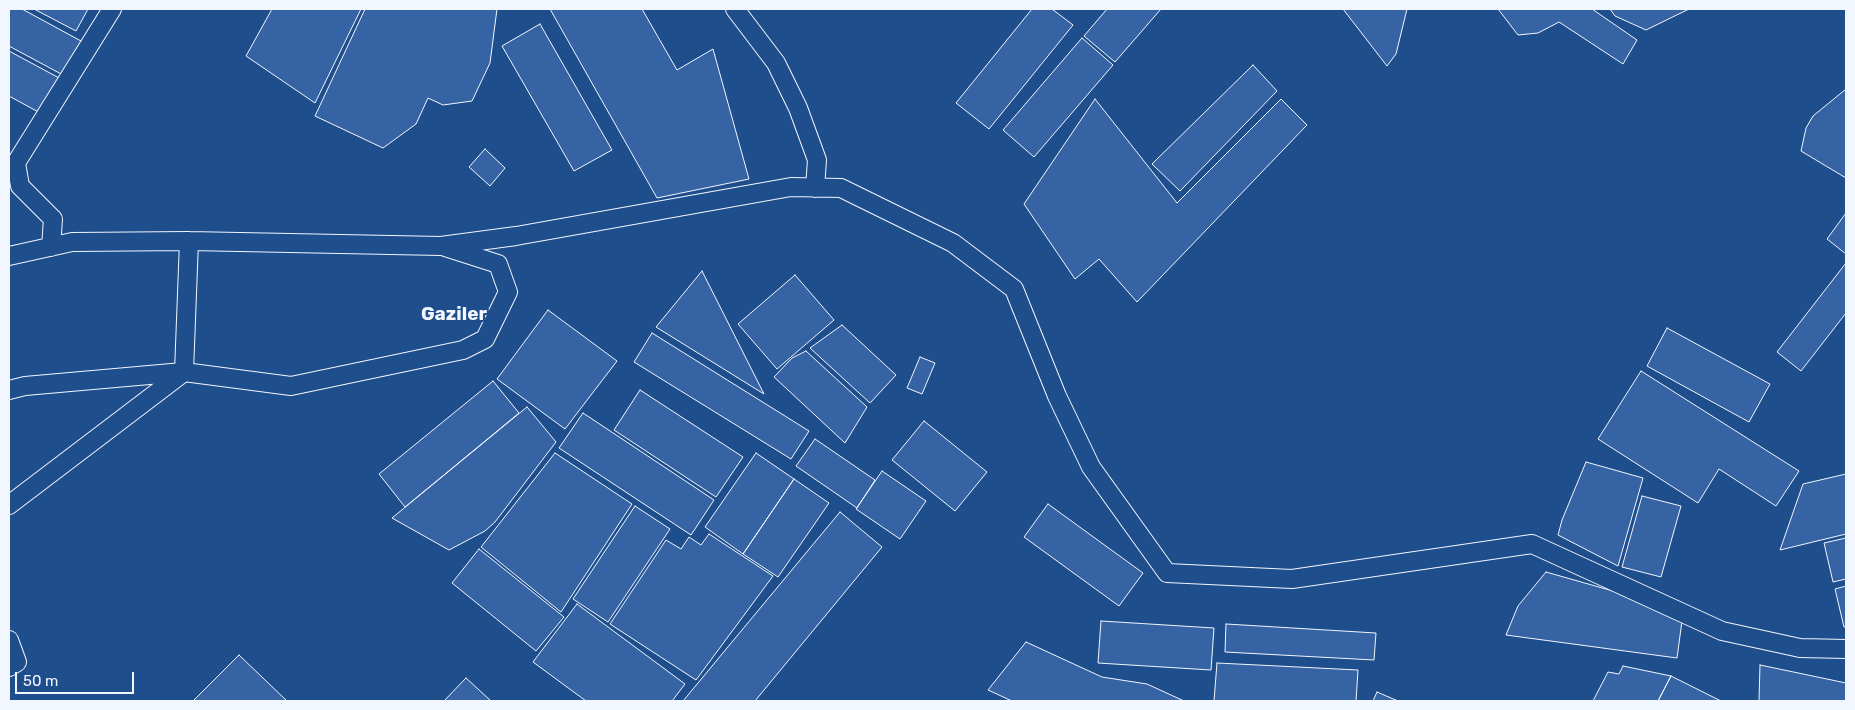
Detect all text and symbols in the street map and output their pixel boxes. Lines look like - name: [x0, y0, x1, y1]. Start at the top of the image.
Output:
- district label: Gaziler: [421, 304, 487, 326]
- scale bar: [18, 662, 136, 694]
- text: 50 m: [23, 672, 58, 690]

